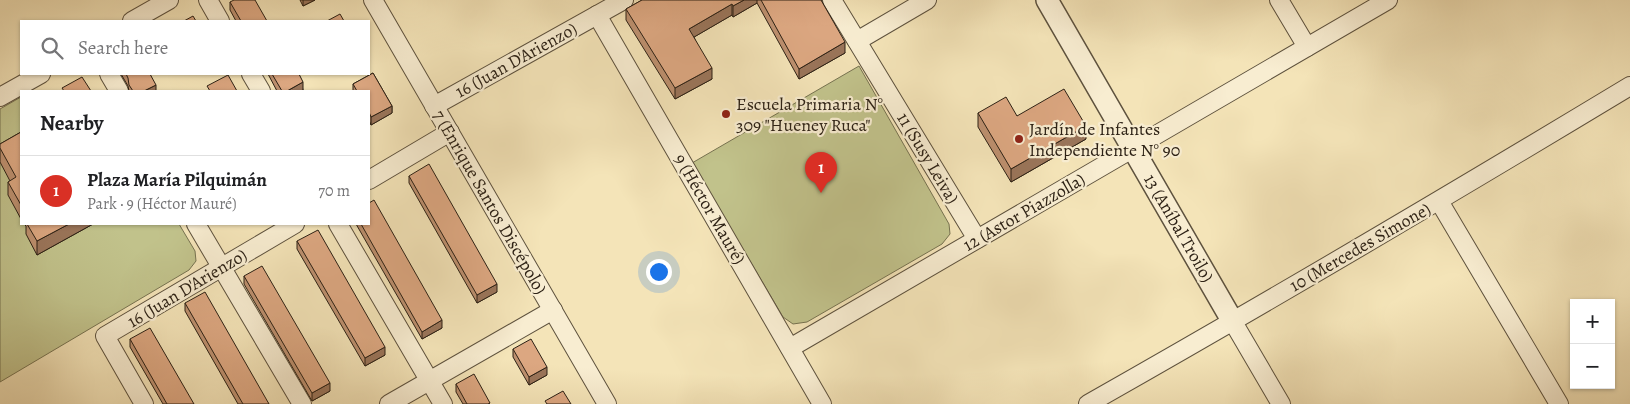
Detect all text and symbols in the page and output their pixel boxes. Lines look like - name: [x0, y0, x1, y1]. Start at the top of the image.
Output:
- street label: 16 (Juan D'Arienzo): [451, 17, 581, 103]
- search box: [20, 20, 370, 75]
- icon: search: [38, 34, 66, 62]
- text: Search here: [78, 35, 168, 61]
- place label: Escuela Primaria N° 309 "Hueney Ruca": [736, 92, 883, 137]
- street label: 7 (Enrique Santos Discépolo): [427, 106, 553, 298]
- marker: Escuela Primaria N° 309 "Hueney Ruca": [720, 108, 732, 120]
- street label: 11 (Susy Leiva): [891, 108, 965, 208]
- text: Nearby: [40, 109, 103, 137]
- place label: Jardín de Infantes Independiente N° 90: [1029, 117, 1180, 162]
- marker: Jardín de Infantes Independiente N° 90: [1013, 133, 1025, 145]
- street label: 9 (Héctor Mauré): [669, 149, 751, 269]
- pin: 1: [805, 152, 837, 193]
- text: Plaza María Pilquimán: [87, 167, 267, 193]
- street label: 12 (Astor Piazzolla): [959, 167, 1089, 257]
- street label: 13 (Aníbal Troilo): [1138, 170, 1220, 286]
- text: 1: [53, 180, 59, 202]
- text: 70 m: [318, 180, 350, 202]
- text: Park · 9 (Héctor Mauré): [87, 193, 237, 215]
- street label: 10 (Mercedes Simone): [1285, 197, 1435, 297]
- street label: 16 (Juan D'Arienzo): [123, 243, 251, 333]
- your location: [646, 259, 672, 285]
- map controls: [1570, 299, 1615, 389]
- button: +: [1570, 299, 1615, 344]
- button: −: [1570, 344, 1615, 389]

